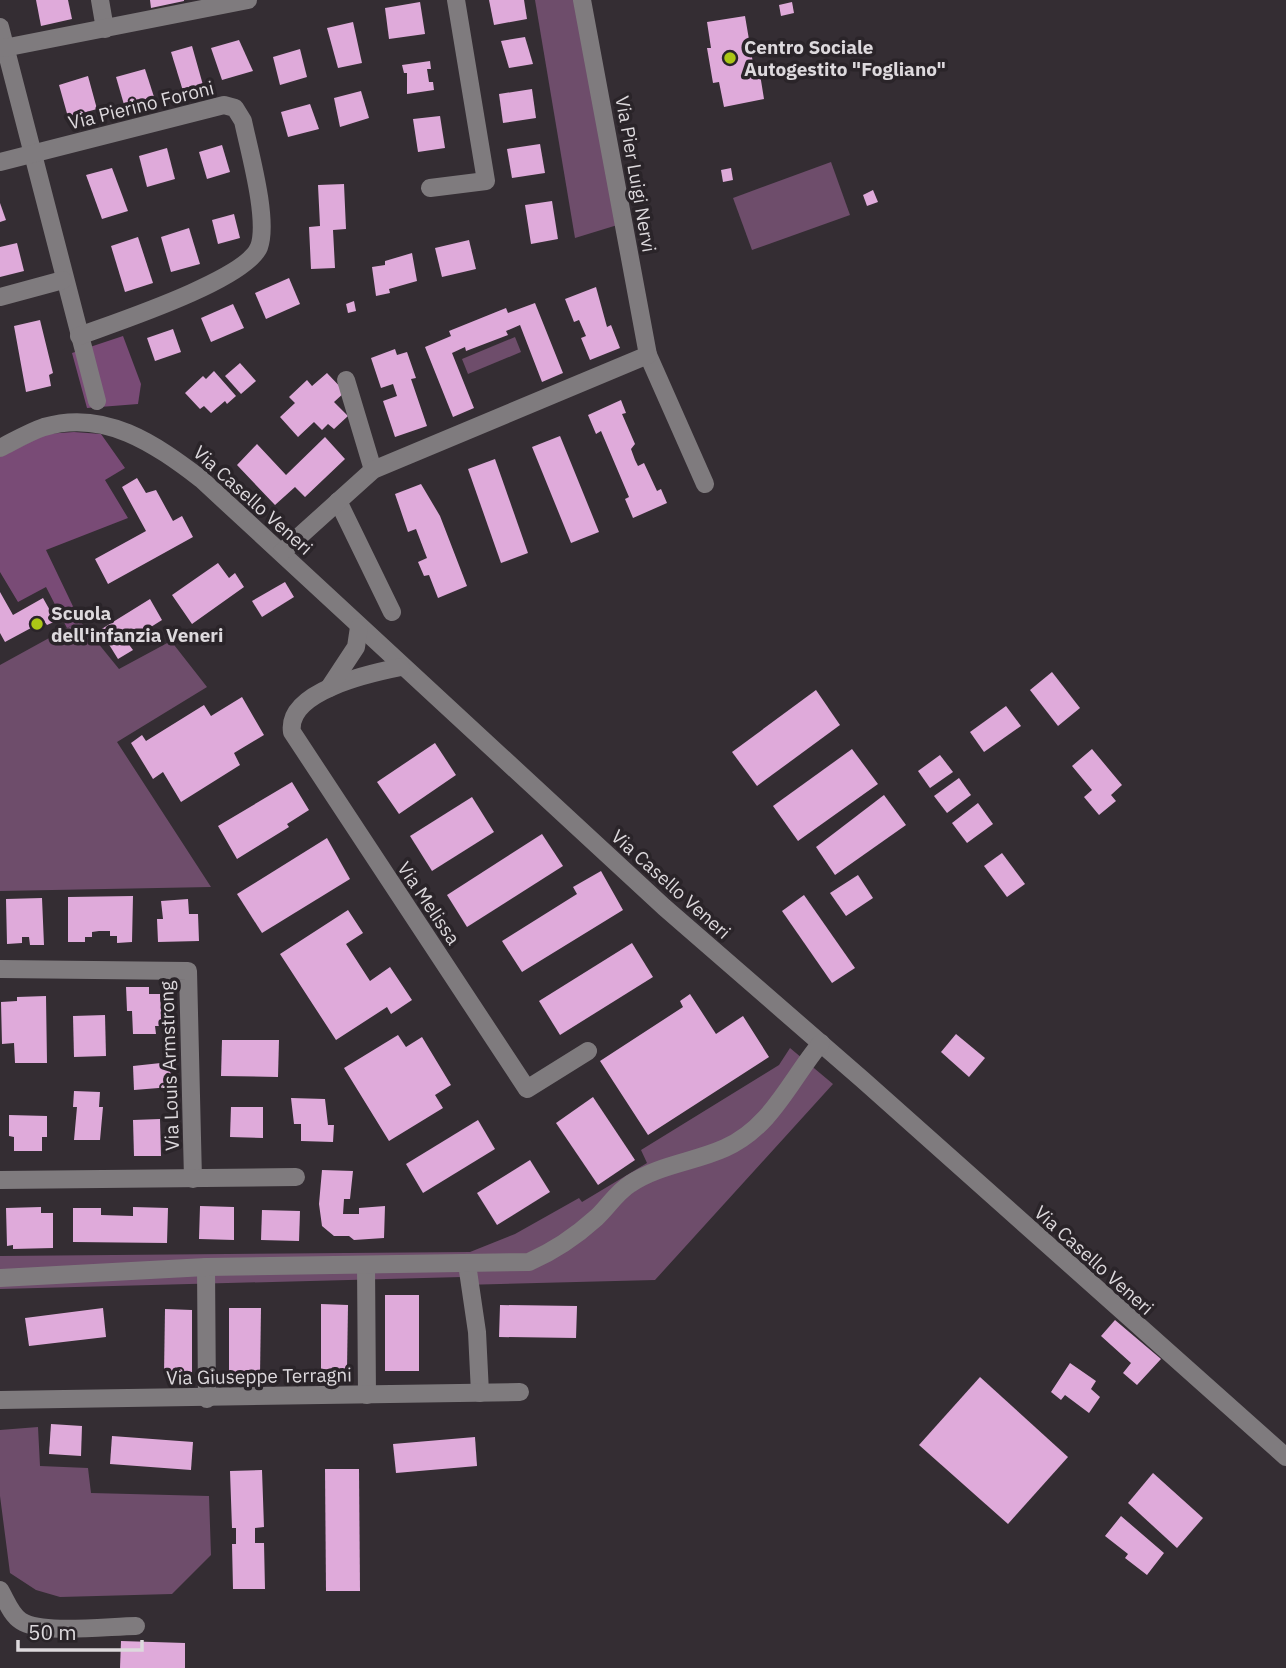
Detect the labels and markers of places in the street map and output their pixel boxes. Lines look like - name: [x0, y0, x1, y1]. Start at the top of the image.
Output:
- place label: Centro Sociale Autogestito "Fogliano": [744, 35, 946, 81]
- marker: Centro Sociale Autogestito "Fogliano": [722, 50, 738, 66]
- place label: Scuola dell'infanzia Veneri: [51, 601, 223, 647]
- marker: Scuola dell'infanzia Veneri: [29, 616, 45, 632]

